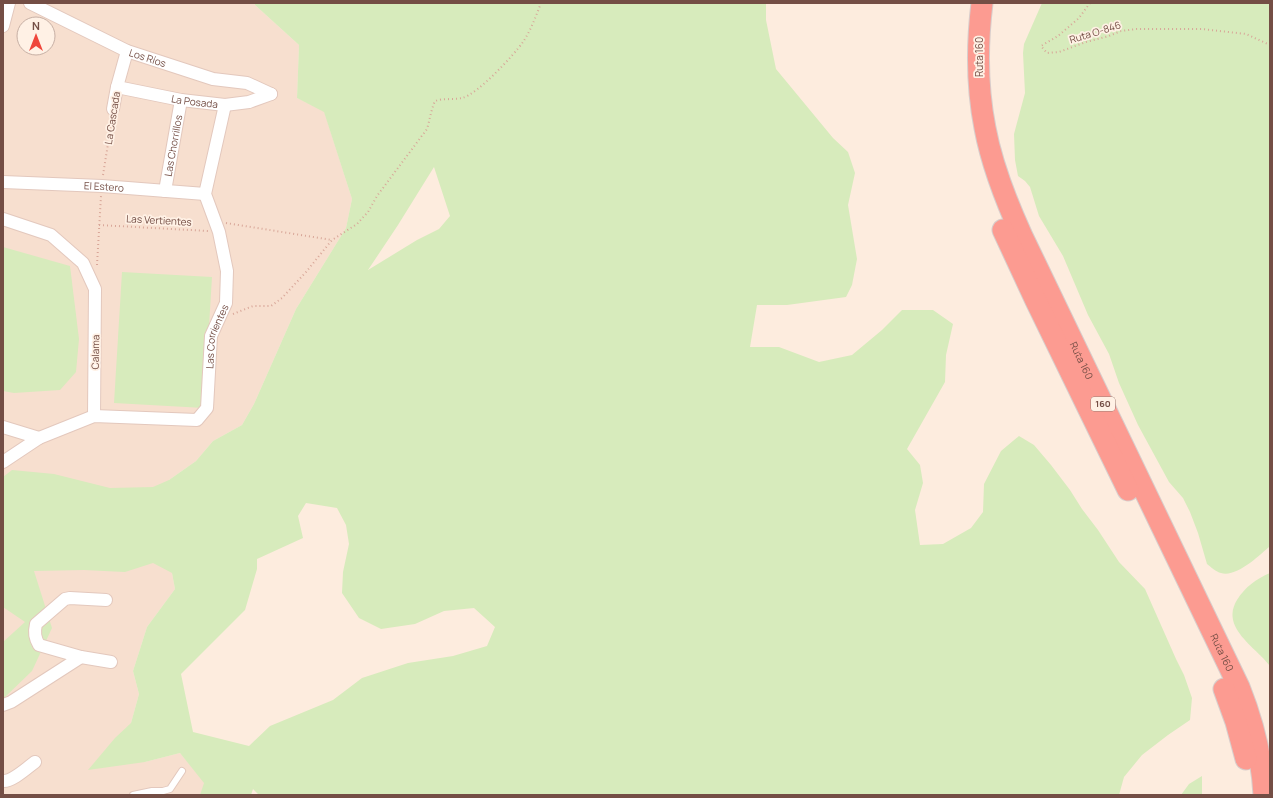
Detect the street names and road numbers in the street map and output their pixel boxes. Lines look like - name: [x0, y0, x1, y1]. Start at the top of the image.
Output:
- street label: Ruta O-846: [1068, 18, 1122, 46]
- street label: Ruta 160: [972, 37, 986, 77]
- street label: Los Ríos: [127, 45, 168, 70]
- street label: La Cascada: [101, 91, 123, 145]
- street label: La Posada: [170, 91, 219, 111]
- street label: Las Chorrillos: [161, 114, 185, 178]
- street label: El Estero: [84, 178, 125, 195]
- street label: Las Vertientes: [126, 211, 192, 229]
- street label: Las Corrientes: [202, 302, 232, 369]
- street label: Calama: [88, 335, 102, 369]
- street label: Ruta 160: [1067, 339, 1097, 381]
- road number: 160: [1091, 397, 1115, 411]
- street label: Ruta 160: [1207, 631, 1237, 673]

